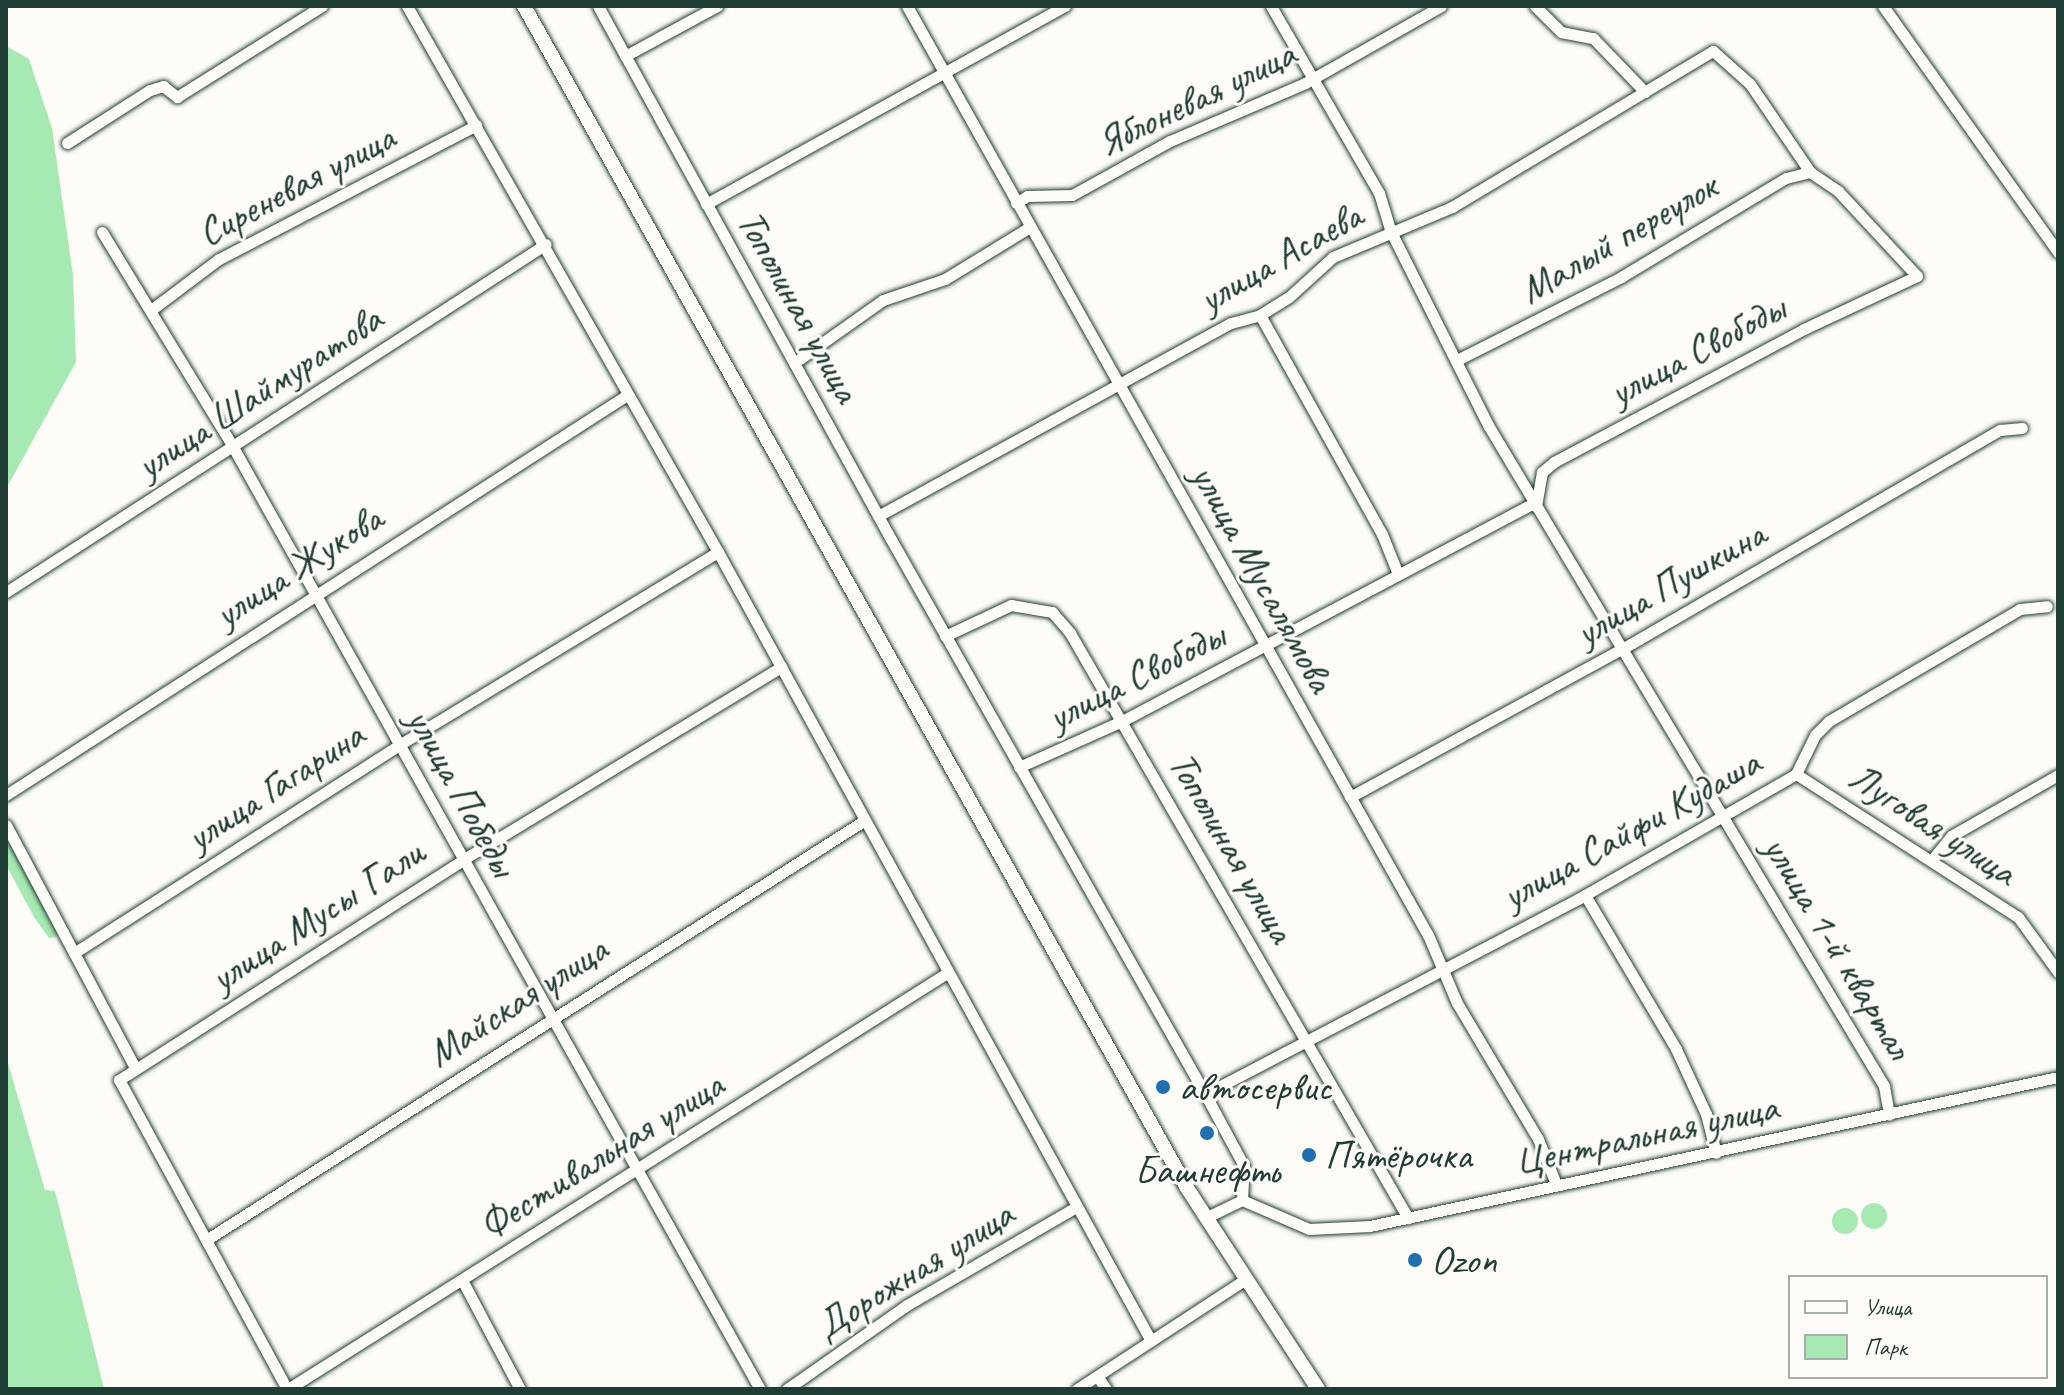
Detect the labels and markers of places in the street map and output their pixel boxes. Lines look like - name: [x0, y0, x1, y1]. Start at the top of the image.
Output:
- place label: автосервис: [1179, 1063, 1331, 1111]
- marker: автосервис: [1154, 1078, 1172, 1096]
- marker: Башнефть: [1198, 1124, 1216, 1142]
- place label: Пятёрочка: [1325, 1131, 1472, 1179]
- place label: Башнефть: [1135, 1146, 1279, 1194]
- marker: Пятёрочка: [1300, 1146, 1318, 1164]
- place label: Ozon: [1431, 1236, 1497, 1284]
- marker: Ozon: [1406, 1251, 1424, 1269]

